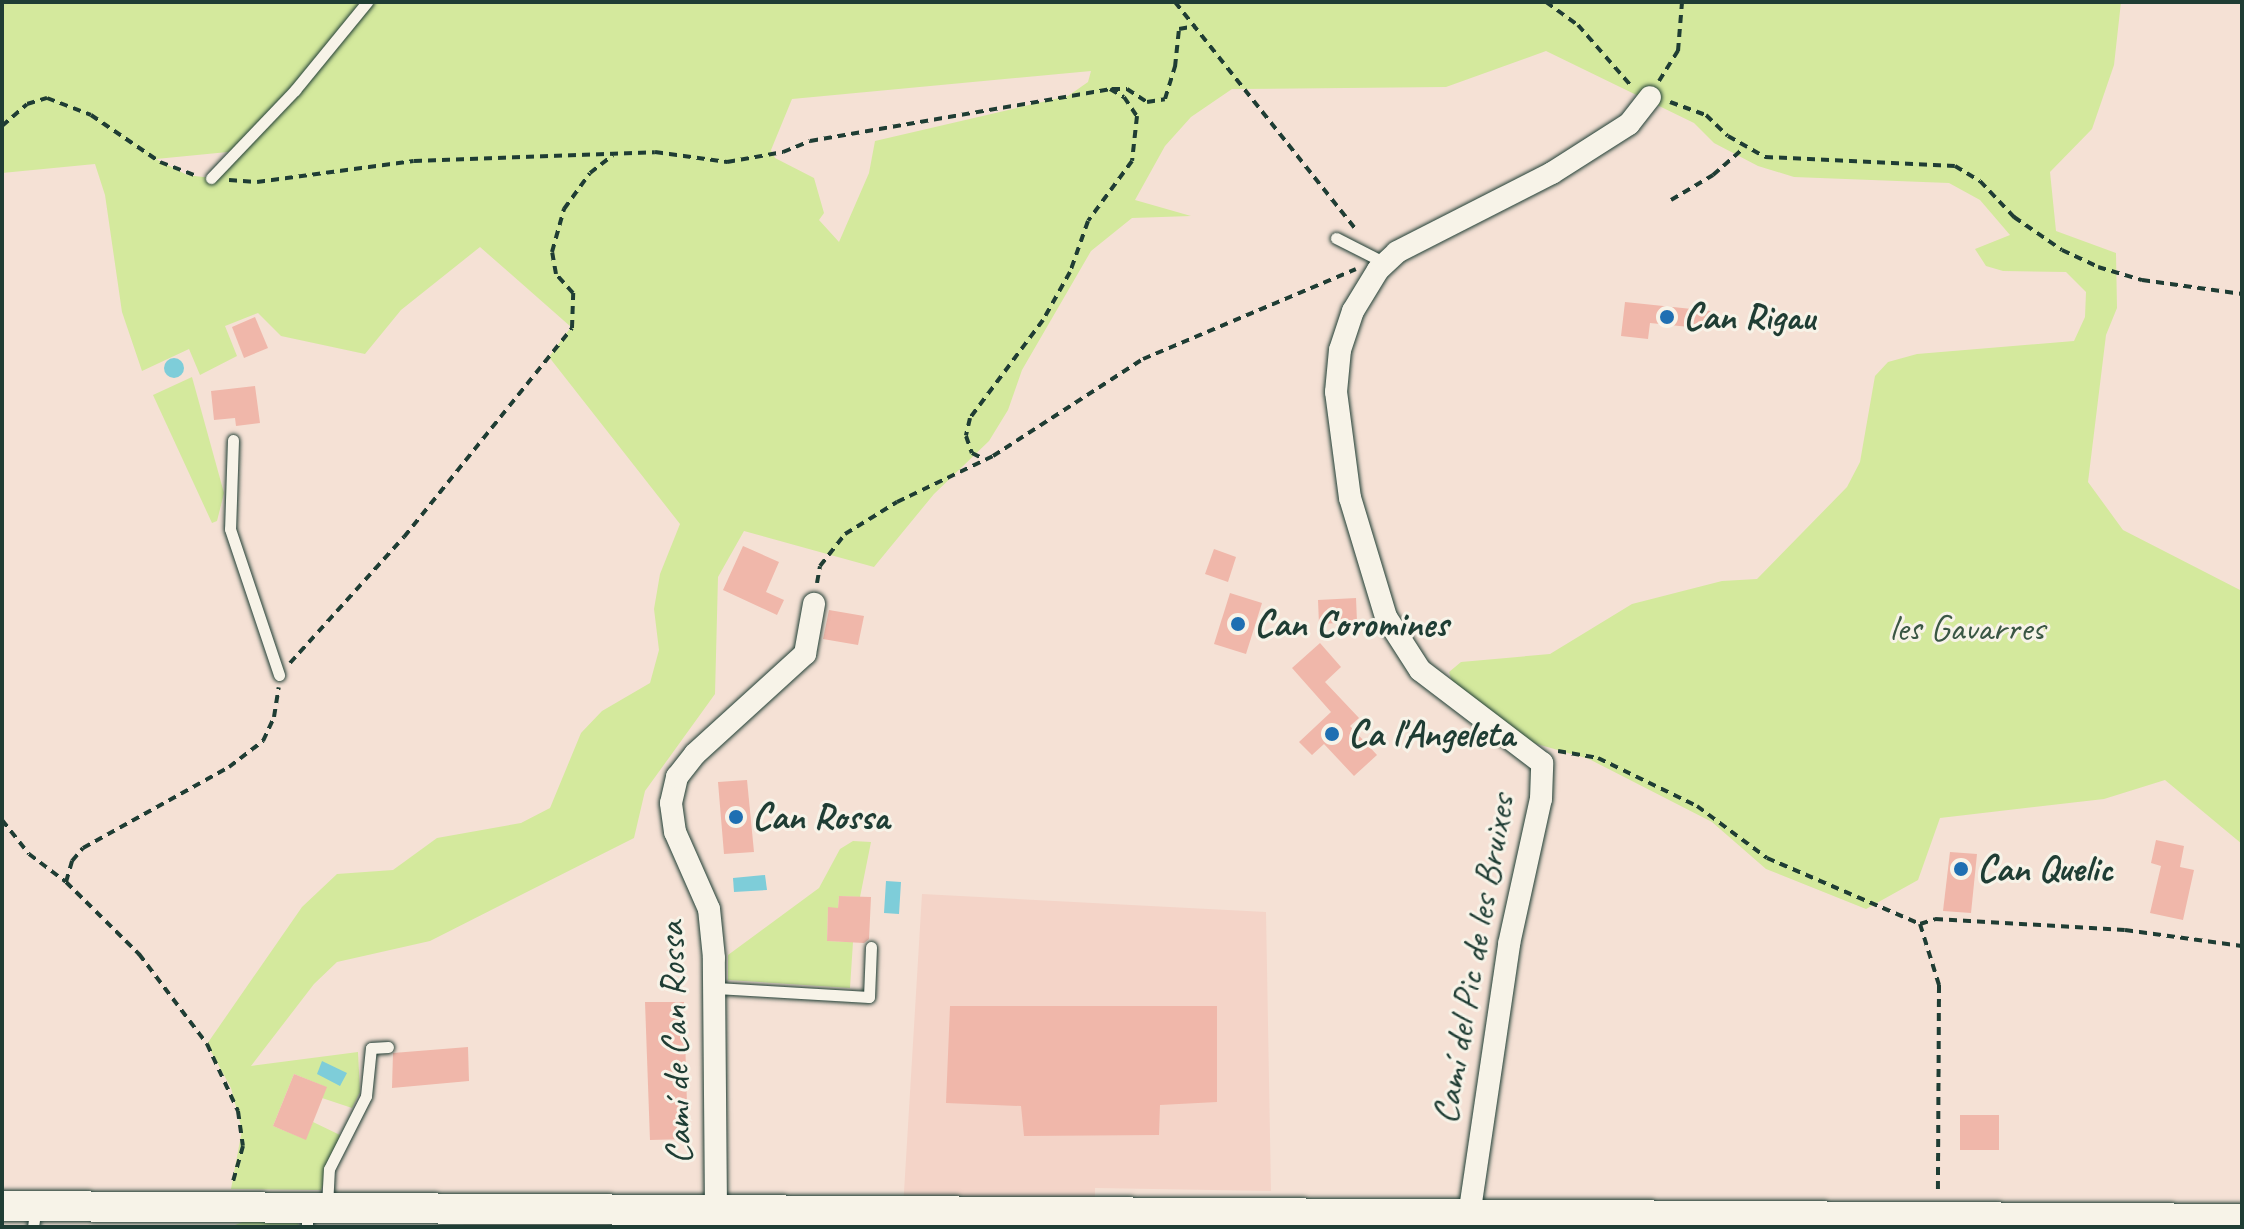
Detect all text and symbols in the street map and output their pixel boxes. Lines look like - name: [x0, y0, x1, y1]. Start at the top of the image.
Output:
- place label: Can Rigau: [1683, 294, 1816, 340]
- marker: Can Rigau: [1658, 308, 1676, 326]
- place label: Can Coromines: [1254, 601, 1449, 647]
- park label: les Gavarres: [1889, 605, 2045, 651]
- marker: Can Coromines: [1229, 615, 1247, 633]
- place label: Ca l'Angeleta: [1348, 711, 1514, 757]
- marker: Ca l'Angeleta: [1323, 725, 1341, 743]
- street label: Camí del Pic de les Bruixes: [1422, 791, 1524, 1127]
- place label: Can Rossa: [752, 794, 890, 840]
- marker: Can Rossa: [727, 808, 745, 826]
- place label: Can Quelic: [1977, 846, 2112, 892]
- marker: Can Quelic: [1952, 860, 1970, 878]
- street label: Camí de Can Rossa: [648, 920, 702, 1166]

